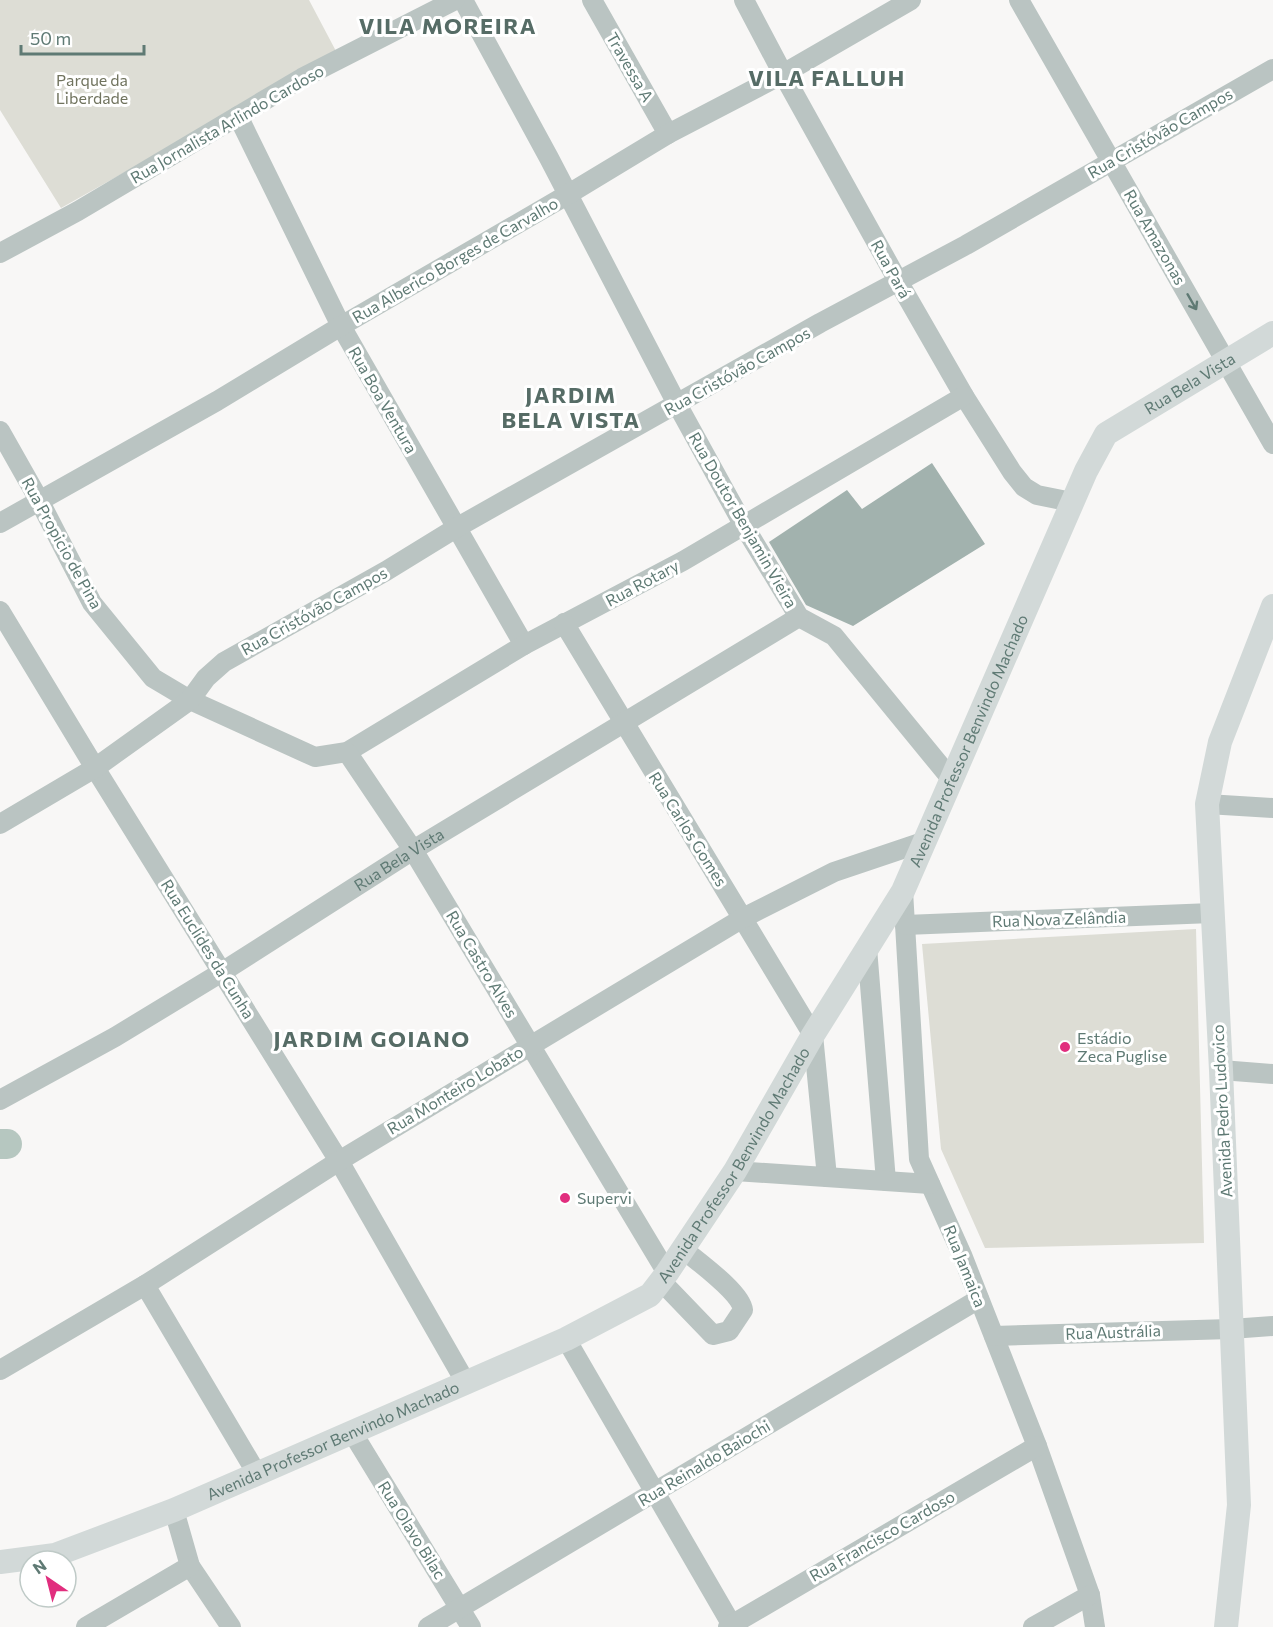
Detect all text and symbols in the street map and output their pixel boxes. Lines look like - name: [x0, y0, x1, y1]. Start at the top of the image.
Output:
- district label: VILA MOREIRA: [359, 12, 537, 39]
- scale bar: [21, 18, 144, 56]
- text: 50 m: [30, 27, 71, 49]
- street label: Travessa A: [603, 29, 658, 105]
- street label: Rua Jornalista Arlindo Cardoso: [127, 60, 327, 187]
- district label: VILA FALLUH: [748, 64, 906, 91]
- park label: Parque da Liberdade: [56, 70, 128, 107]
- street label: Rua Cristóvão Campos: [1084, 83, 1235, 182]
- street label: Rua Amazonas: [1121, 186, 1190, 288]
- street label: Rua Alberico Borges de Carvalho: [349, 193, 561, 326]
- street label: Rua Pará: [868, 236, 915, 301]
- one-way arrow: [1186, 293, 1198, 310]
- street label: Rua Cristóvão Campos: [661, 323, 813, 419]
- street label: Rua Boa Ventura: [345, 343, 422, 456]
- street label: Rua Bela Vista: [1140, 348, 1238, 418]
- district label: JARDIM BELA VISTA: [501, 381, 641, 433]
- street label: Rua Doutor Benjamin Vieira: [685, 429, 802, 611]
- street label: Rua Propicio de Pina: [18, 474, 106, 612]
- street label: Rua Rotary: [602, 555, 682, 610]
- street label: Rua Cristóvão Campos: [238, 563, 390, 659]
- street label: Avenida Professor Benvindo Machado: [905, 611, 1031, 870]
- street label: Rua Carlos Gomes: [646, 768, 731, 890]
- street label: Rua Bela Vista: [350, 824, 447, 894]
- street label: Rua Euclides da Cunha: [158, 876, 259, 1022]
- street label: Rua Castro Alves: [443, 907, 522, 1021]
- street label: Rua Nova Zelândia: [992, 907, 1126, 930]
- street label: Avenida Pedro Ludovico: [1207, 1024, 1236, 1198]
- district label: JARDIM GOIANO: [273, 1025, 471, 1052]
- place label: Estádio Zeca Puglise: [1077, 1028, 1167, 1065]
- marker: Estádio Zeca Puglise: [1058, 1040, 1072, 1054]
- street label: Rua Monteiro Lobato: [383, 1041, 526, 1138]
- street label: Avenida Professor Benvindo Machado: [653, 1044, 813, 1286]
- place label: Supervi: [577, 1188, 632, 1207]
- marker: Supervi: [558, 1191, 572, 1205]
- street label: Rua Jamaica: [940, 1222, 991, 1310]
- street label: Rua Austrália: [1065, 1320, 1161, 1343]
- street label: Avenida Professor Benvindo Machado: [204, 1377, 462, 1504]
- street label: Rua Reinaldo Baiochi: [634, 1416, 773, 1510]
- street label: Rua Olavo Bilac: [375, 1477, 450, 1582]
- street label: Rua Francisco Cardoso: [806, 1486, 958, 1585]
- north arrow: [18, 1549, 78, 1609]
- text: N: [29, 1555, 49, 1578]

